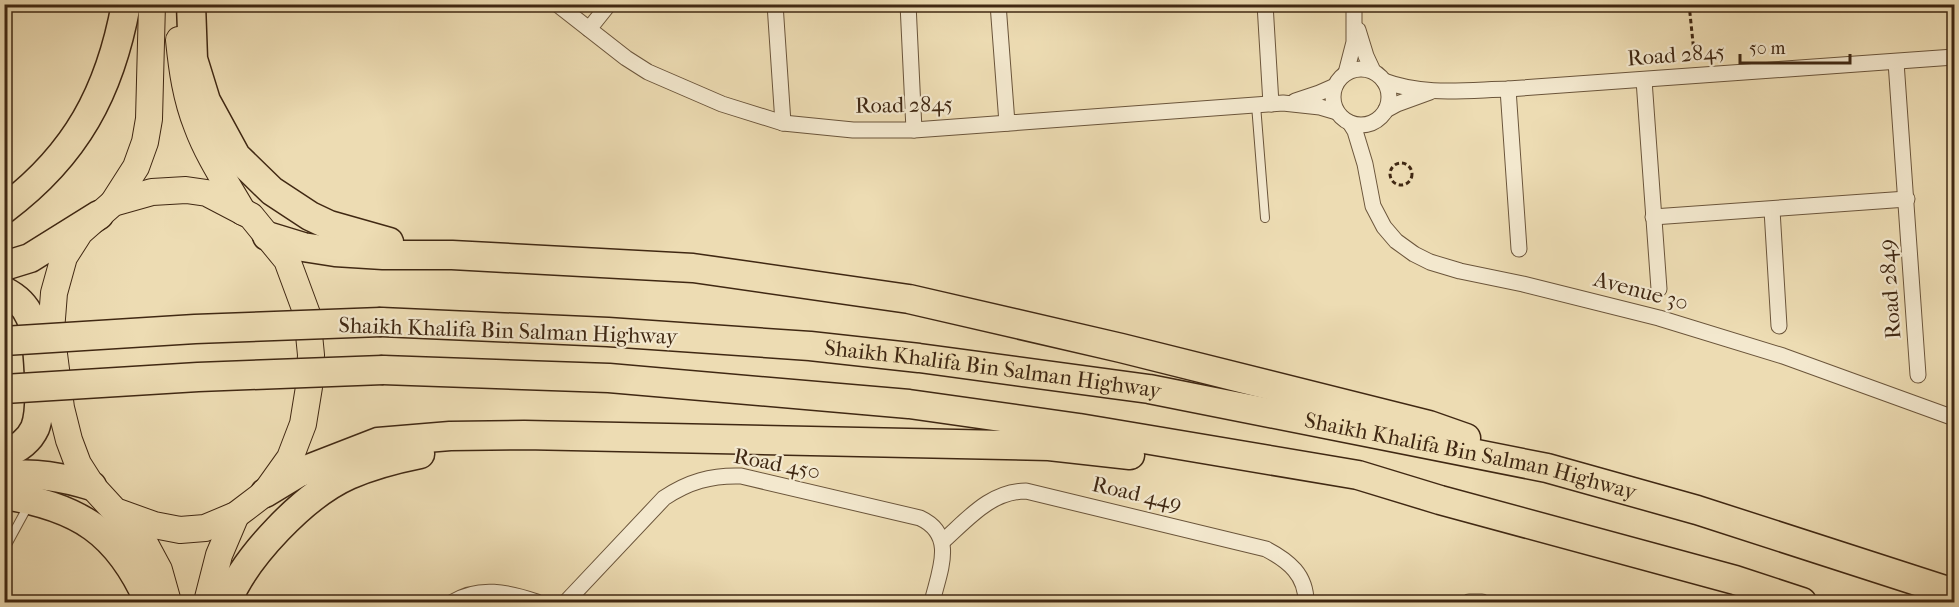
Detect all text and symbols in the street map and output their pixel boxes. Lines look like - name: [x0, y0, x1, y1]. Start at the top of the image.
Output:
- scale bar: [1740, 27, 1850, 65]
- text: 50 m: [1749, 38, 1786, 59]
- street label: Road 2845: [1626, 39, 1726, 71]
- street label: Road 2845: [855, 91, 953, 119]
- street label: Road 2849: [1874, 238, 1906, 340]
- street label: Avenue 30: [1590, 266, 1691, 316]
- street label: Shaikh Khalifa Bin Salman Highway: [338, 312, 679, 350]
- street label: Shaikh Khalifa Bin Salman Highway: [823, 335, 1165, 404]
- street label: Shaikh Khalifa Bin Salman Highway: [1302, 407, 1641, 506]
- street label: Road 450: [731, 443, 823, 485]
- street label: Road 449: [1090, 471, 1184, 517]

